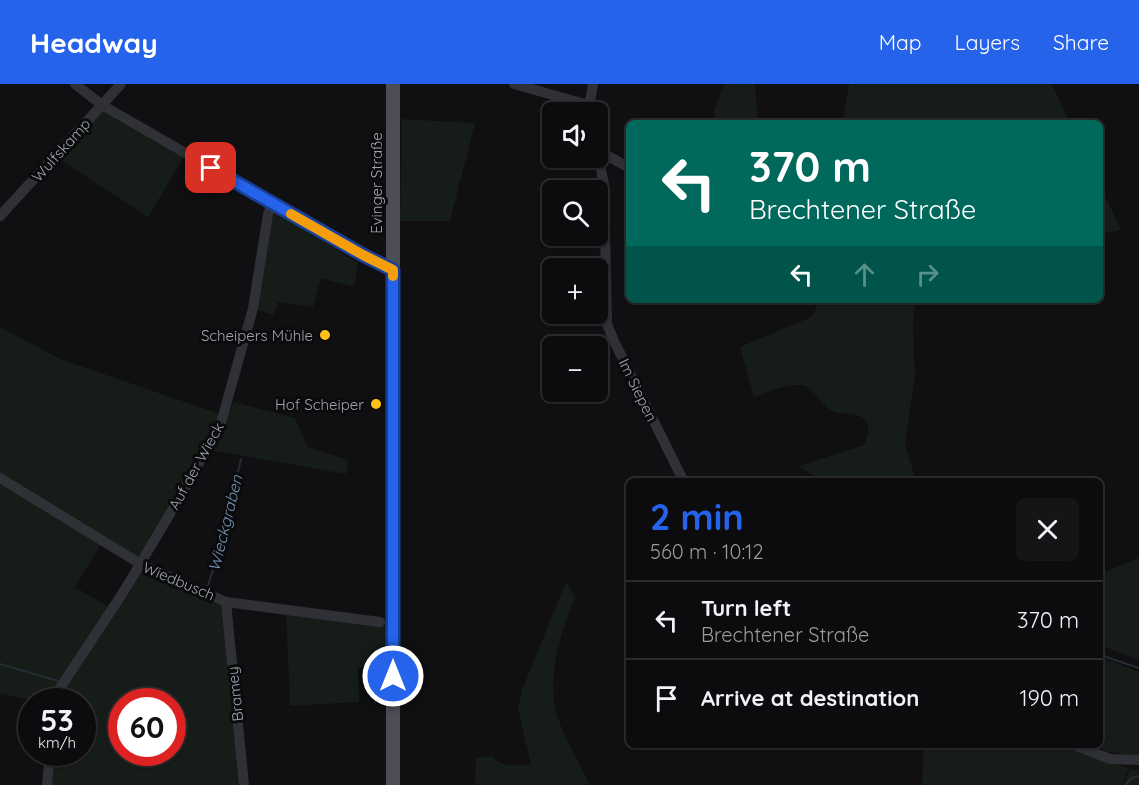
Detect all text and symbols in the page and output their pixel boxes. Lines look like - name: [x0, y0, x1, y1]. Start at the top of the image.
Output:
- text: Headway: [30, 25, 158, 60]
- text: Map: [879, 29, 922, 55]
- text: Layers: [955, 29, 1020, 55]
- text: Share: [1053, 29, 1109, 55]
- map controls: [542, 102, 608, 402]
- button: sound: [542, 102, 608, 168]
- street label: Wulfskamp: [28, 114, 94, 186]
- street label: Evinger Straße: [367, 132, 386, 234]
- text: 370 m: [749, 140, 871, 193]
- pin: [185, 142, 236, 193]
- icon: left: [650, 144, 728, 222]
- icon: arrive: [194, 151, 227, 184]
- button: search: [542, 180, 608, 246]
- text: Brechtener Straße: [749, 192, 976, 226]
- button: +: [542, 258, 608, 324]
- icon: left: [785, 258, 818, 291]
- icon: ahead: [848, 258, 881, 291]
- icon: right: [911, 258, 944, 291]
- place label: Scheipers Mühle: [201, 326, 313, 345]
- marker: Scheipers Mühle: [318, 328, 332, 342]
- button: −: [542, 336, 608, 402]
- street label: Im Siepen: [615, 355, 661, 425]
- place label: Hof Scheiper: [275, 395, 364, 414]
- marker: Hof Scheiper: [369, 397, 383, 411]
- street label: Auf der Wieck: [164, 419, 228, 513]
- water label: Wieckgraben: [203, 472, 247, 573]
- text: 2 min: [650, 494, 744, 539]
- button: close: [1016, 498, 1079, 561]
- text: 560 m · 10:12: [650, 539, 764, 564]
- street label: Wiedbusch: [140, 557, 218, 605]
- text: Turn left: [701, 594, 791, 622]
- icon: left: [650, 604, 683, 637]
- text: 370 m: [1017, 606, 1079, 634]
- text: Brechtener Straße: [701, 622, 869, 647]
- position arrow: [361, 644, 425, 708]
- street label: Bramey: [223, 666, 247, 722]
- icon: arrive: [650, 682, 683, 715]
- text: Arrive at destination: [701, 684, 919, 712]
- text: 190 m: [1019, 684, 1079, 712]
- speed limit sign: 60: [108, 688, 186, 766]
- text: 53: [40, 701, 74, 739]
- text: km/h: [38, 733, 76, 752]

